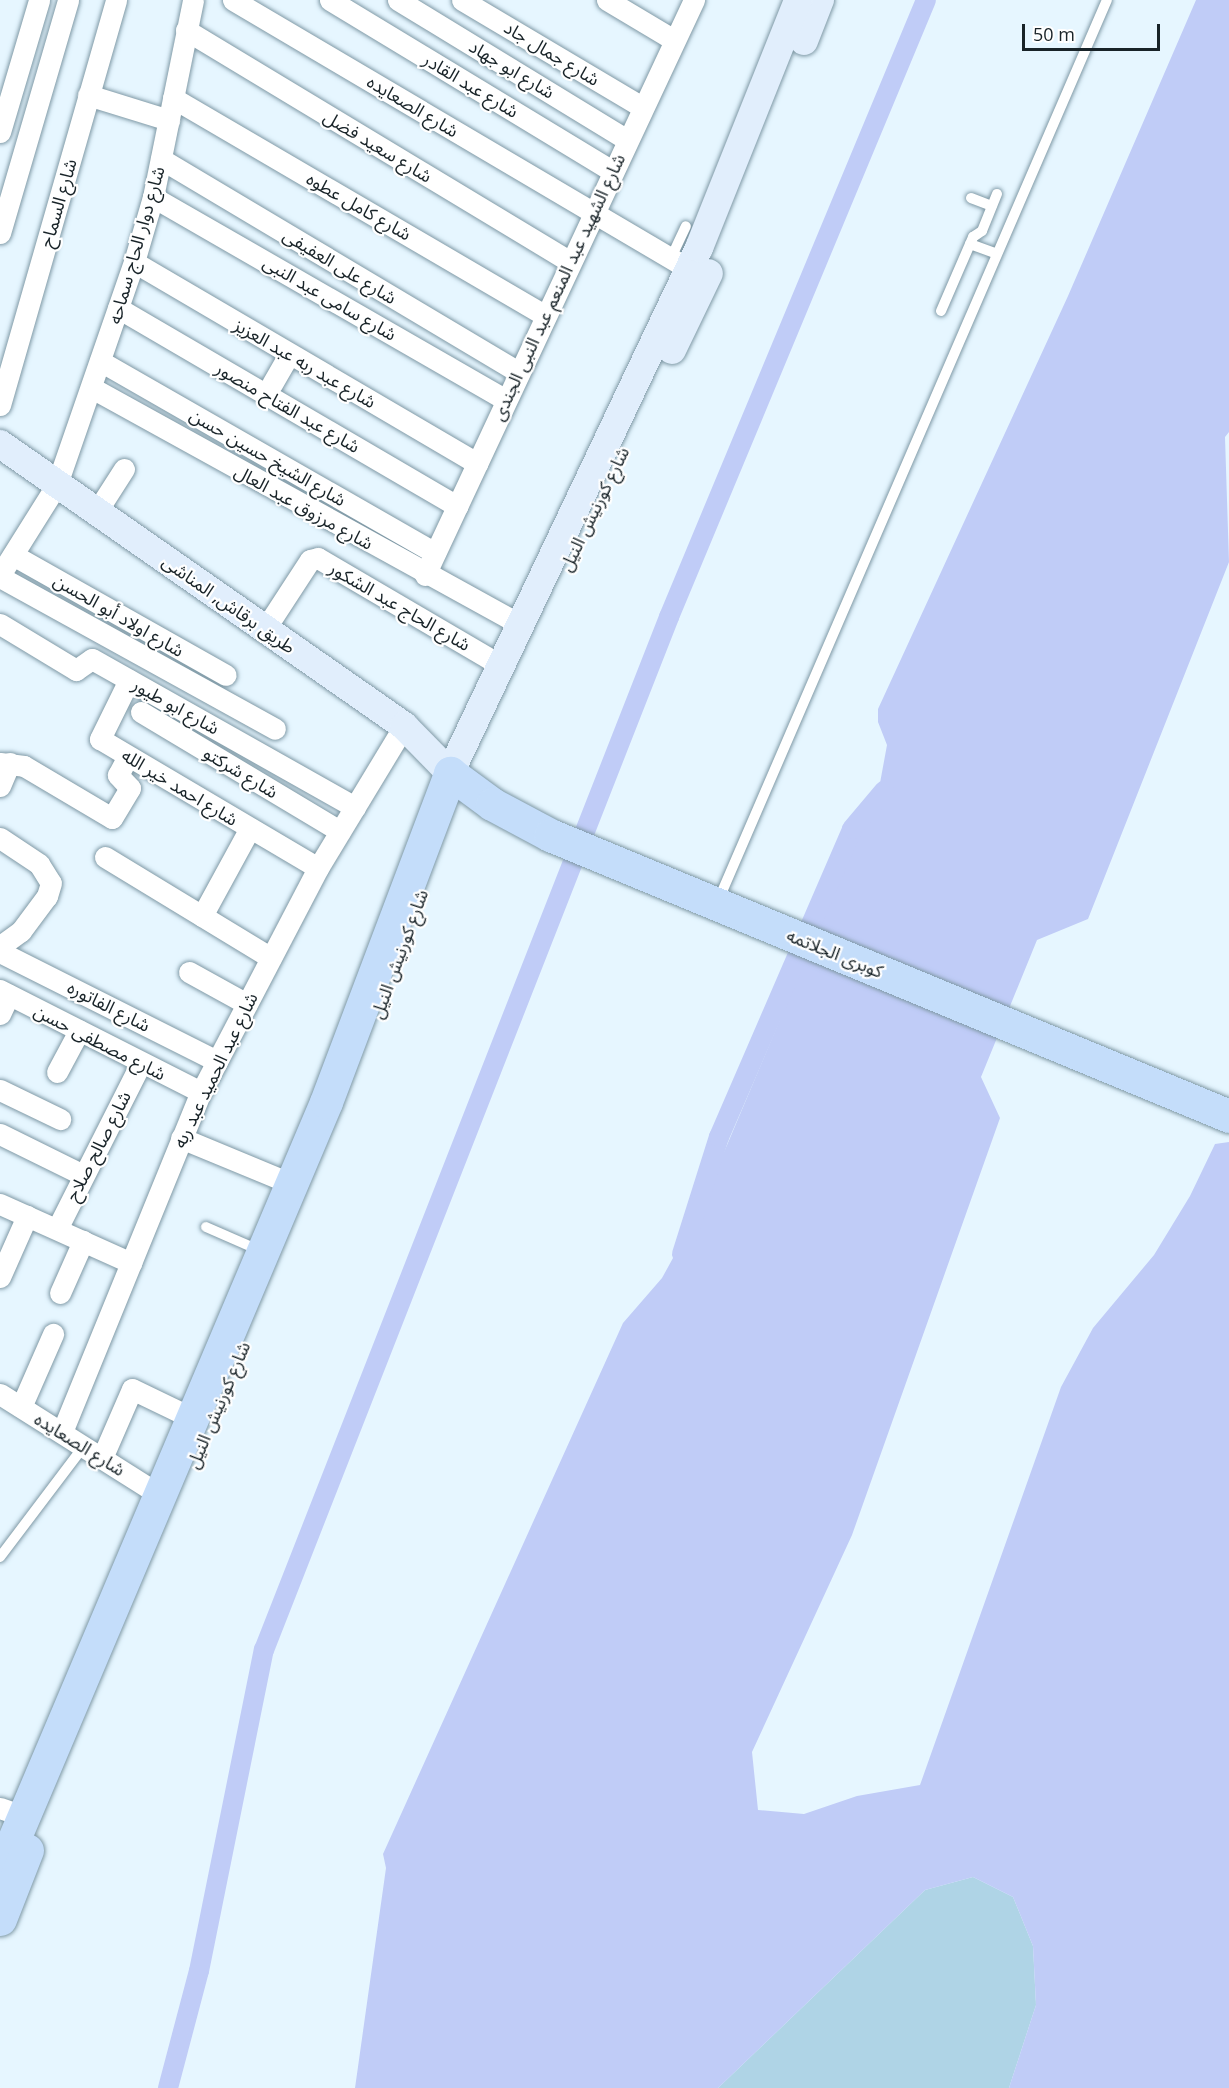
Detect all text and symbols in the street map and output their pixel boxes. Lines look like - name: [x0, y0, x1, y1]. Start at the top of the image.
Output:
- scale bar: [1025, 12, 1163, 50]
- street label: شارع جمال جاد: [500, 16, 604, 90]
- text: 50 m: [1033, 22, 1075, 46]
- street label: شارع ابو جهاد: [465, 35, 559, 103]
- street label: شارع عبد القادر: [419, 48, 523, 122]
- street label: شارع الصعايده: [363, 70, 463, 142]
- street label: شارع سعيد فضل: [320, 105, 436, 187]
- street label: شارع الشهيد عبد المنعم عبد النبى الجندى: [487, 150, 629, 424]
- street label: شارع السماح: [35, 156, 81, 250]
- street label: شارع دوار الحاج سماحه: [103, 164, 169, 326]
- street label: شارع كامل عطوه: [303, 167, 415, 245]
- street label: شارع على العفيفى: [279, 224, 401, 308]
- street label: شارع سامى عبد النبى: [259, 251, 401, 345]
- street label: شارع عبد ربه عبد العزيز: [230, 314, 380, 412]
- street label: شارع عبد الفتاح منصور: [212, 357, 364, 457]
- street label: شارع الشيخ حسين حسن: [186, 404, 350, 510]
- street label: شارع كورنيش النيل: [555, 443, 633, 575]
- street label: شارع مرزوق عبد العال: [231, 460, 377, 554]
- street label: طريق برقاش, المناشى: [158, 550, 300, 658]
- street label: شارع الحاج عبد الشكور: [325, 557, 475, 655]
- street label: شارع اولاد أبو الحسن: [50, 569, 188, 661]
- street label: شارع ابو طيور: [129, 673, 223, 739]
- street label: شارع شركتو: [200, 741, 282, 803]
- street label: شارع احمد خير الله: [118, 744, 242, 830]
- street label: شارع كورنيش النيل: [366, 887, 432, 1021]
- street label: كوبرى الجلاتمه: [784, 924, 886, 982]
- street label: شارع الفاتوره: [64, 976, 154, 1036]
- street label: شارع عبد الحميد عبد ربه: [168, 989, 262, 1151]
- street label: شارع مصطفى حسن: [31, 999, 169, 1085]
- street label: شارع صالح صلاح: [61, 1087, 135, 1205]
- street label: شارع كورنيش النيل: [182, 1338, 254, 1472]
- street label: شارع الصعايده: [31, 1408, 129, 1480]

